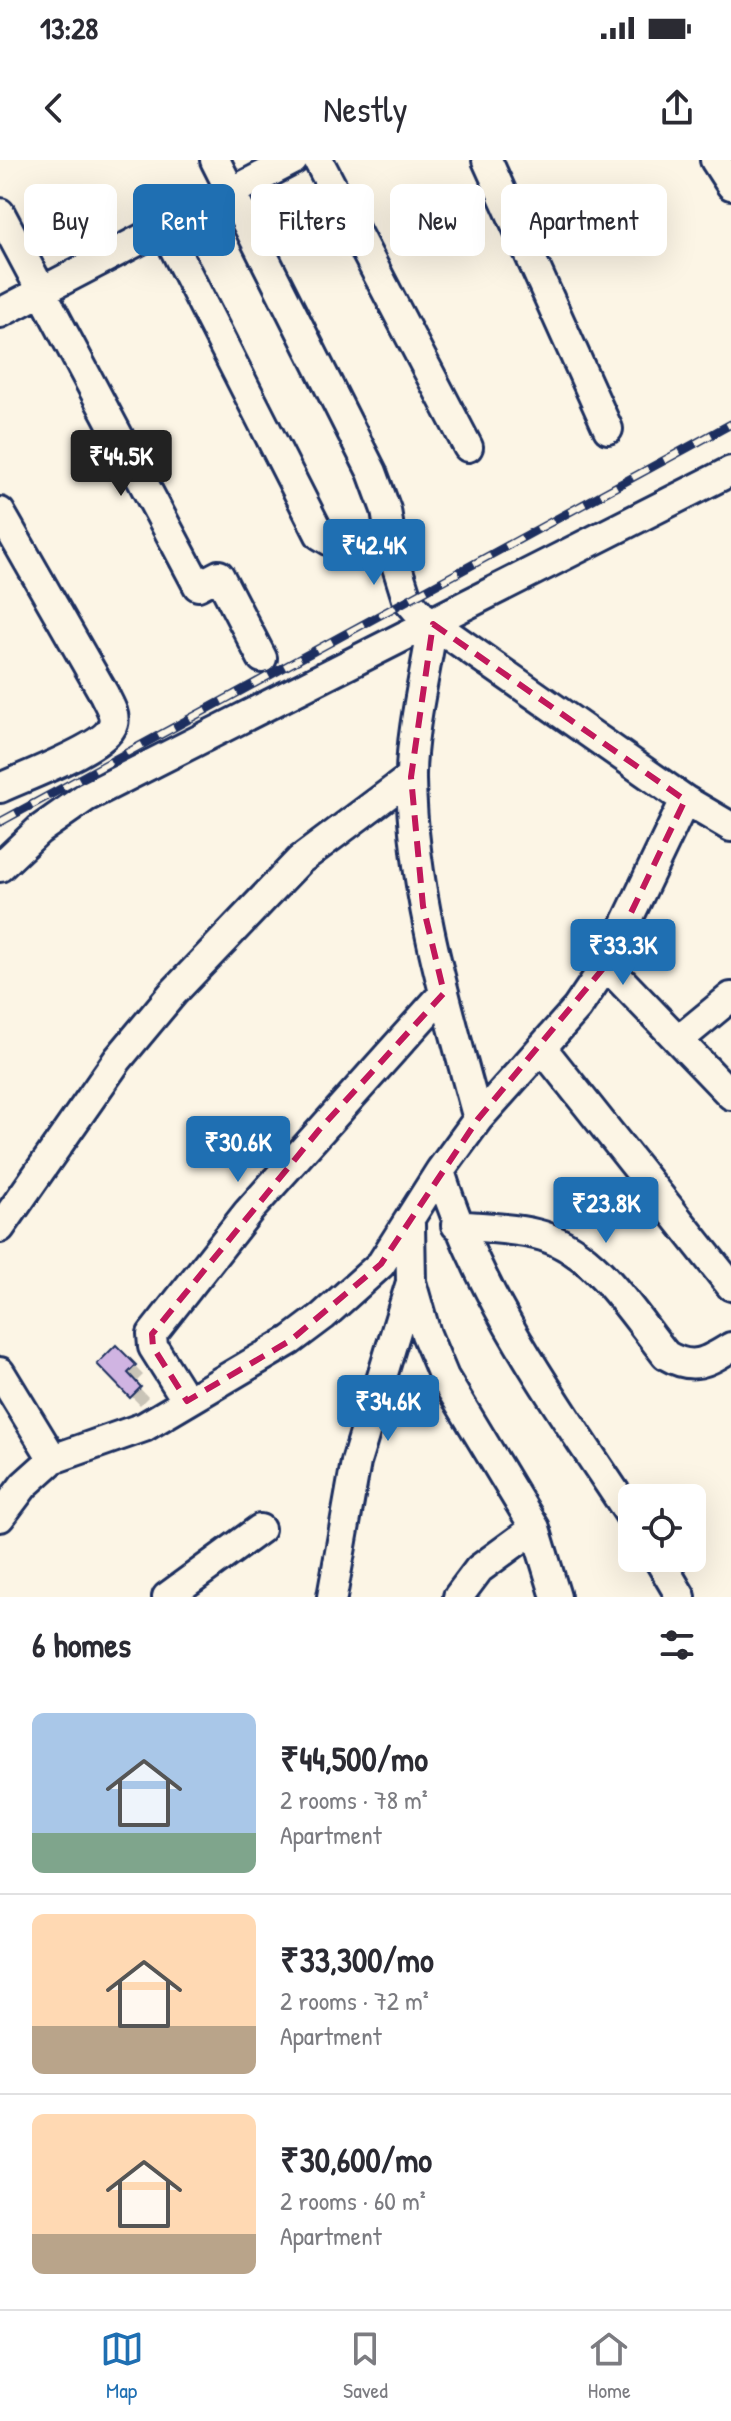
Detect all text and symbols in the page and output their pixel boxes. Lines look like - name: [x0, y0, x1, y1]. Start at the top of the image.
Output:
- text: 13:28: [40, 8, 98, 48]
- text: Nestly: [323, 84, 408, 133]
- icon: back: [32, 86, 76, 130]
- icon: share: [655, 86, 699, 130]
- chip: Buy: [24, 184, 117, 256]
- chip: Rent: [133, 184, 235, 256]
- chip: Filters: [251, 184, 374, 256]
- chip: New: [390, 184, 485, 256]
- chip: Apartment: [501, 184, 667, 256]
- pin: ₹44.5K: [56, 430, 186, 498]
- text: ₹44.5K: [89, 438, 153, 473]
- pin: ₹42.4K: [309, 519, 439, 587]
- text: ₹42.4K: [341, 527, 407, 562]
- pin: ₹33.3K: [558, 919, 688, 987]
- text: ₹33.3K: [589, 927, 657, 962]
- pin: ₹30.6K: [173, 1116, 303, 1184]
- text: ₹30.6K: [204, 1124, 272, 1159]
- pin: ₹23.8K: [541, 1177, 671, 1245]
- text: ₹23.8K: [571, 1185, 641, 1220]
- pin: ₹34.6K: [323, 1375, 453, 1443]
- text: ₹34.6K: [355, 1383, 421, 1418]
- map controls: [618, 1484, 706, 1572]
- button: locate: [618, 1484, 706, 1572]
- text: 6 homes: [32, 1622, 131, 1668]
- icon: filters: [655, 1623, 699, 1667]
- text: ₹44,500/mo: [280, 1736, 428, 1782]
- icon: home: [96, 1745, 192, 1841]
- text: 2 rooms · 78 m²: [280, 1782, 428, 1817]
- text: Apartment: [280, 1817, 382, 1852]
- text: ₹33,300/mo: [280, 1937, 434, 1983]
- icon: home: [96, 1946, 192, 2042]
- text: 2 rooms · 72 m²: [280, 1983, 429, 2018]
- text: Apartment: [280, 2018, 382, 2053]
- text: ₹30,600/mo: [280, 2137, 432, 2183]
- icon: home: [96, 2146, 192, 2242]
- text: 2 rooms · 60 m²: [280, 2183, 426, 2218]
- text: Apartment: [280, 2218, 382, 2253]
- tab: Map: [100, 2327, 144, 2405]
- tab: Saved: [343, 2327, 388, 2405]
- tab: Home: [587, 2327, 631, 2405]

